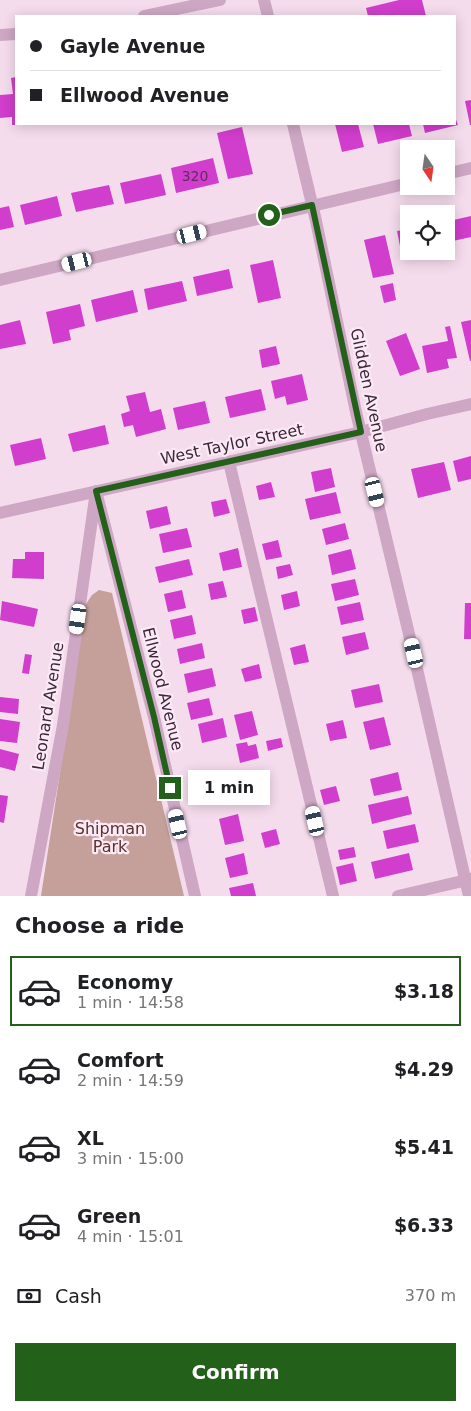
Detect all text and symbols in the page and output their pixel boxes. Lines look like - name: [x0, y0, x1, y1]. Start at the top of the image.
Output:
- text: Gayle Avenue: [60, 35, 205, 57]
- text: Ellwood Avenue: [60, 84, 229, 106]
- north arrow: [400, 140, 455, 195]
- map controls: [400, 140, 455, 260]
- house number: 320: [182, 168, 208, 184]
- route start: [258, 204, 280, 226]
- button: locate: [400, 205, 455, 260]
- car: [175, 223, 208, 245]
- car: [60, 251, 93, 273]
- street label: Glidden Avenue: [347, 326, 391, 454]
- street label: West Taylor Street: [159, 420, 305, 468]
- car: [364, 476, 385, 508]
- car: [68, 603, 87, 635]
- street label: Ellwood Avenue: [138, 625, 188, 753]
- car: [403, 637, 424, 669]
- street label: Leonard Avenue: [29, 641, 67, 771]
- callout: 1 min: [188, 770, 270, 806]
- route end: [159, 777, 181, 799]
- text: 1 min: [204, 778, 254, 797]
- car: [304, 805, 325, 837]
- car: [167, 808, 188, 840]
- park label: Shipman Park: [75, 819, 145, 856]
- text: Choose a ride: [15, 913, 184, 938]
- icon: car: [17, 969, 62, 1014]
- text: Economy: [77, 971, 173, 993]
- text: $3.18: [394, 980, 454, 1002]
- text: 1 min · 14:58: [77, 993, 184, 1012]
- icon: car: [17, 1047, 62, 1092]
- text: Comfort: [77, 1049, 164, 1071]
- text: $4.29: [394, 1058, 454, 1080]
- text: 2 min · 14:59: [77, 1071, 184, 1090]
- icon: car: [17, 1125, 62, 1170]
- text: XL: [77, 1127, 104, 1149]
- text: $5.41: [394, 1136, 454, 1158]
- text: 3 min · 15:00: [77, 1149, 184, 1168]
- icon: car: [17, 1203, 62, 1248]
- text: Green: [77, 1205, 141, 1227]
- text: $6.33: [394, 1214, 454, 1236]
- text: 4 min · 15:01: [77, 1227, 184, 1246]
- icon: cash: [15, 1282, 43, 1310]
- text: Cash: [55, 1285, 102, 1307]
- text: 370 m: [405, 1286, 456, 1305]
- button: Confirm: [15, 1343, 456, 1401]

